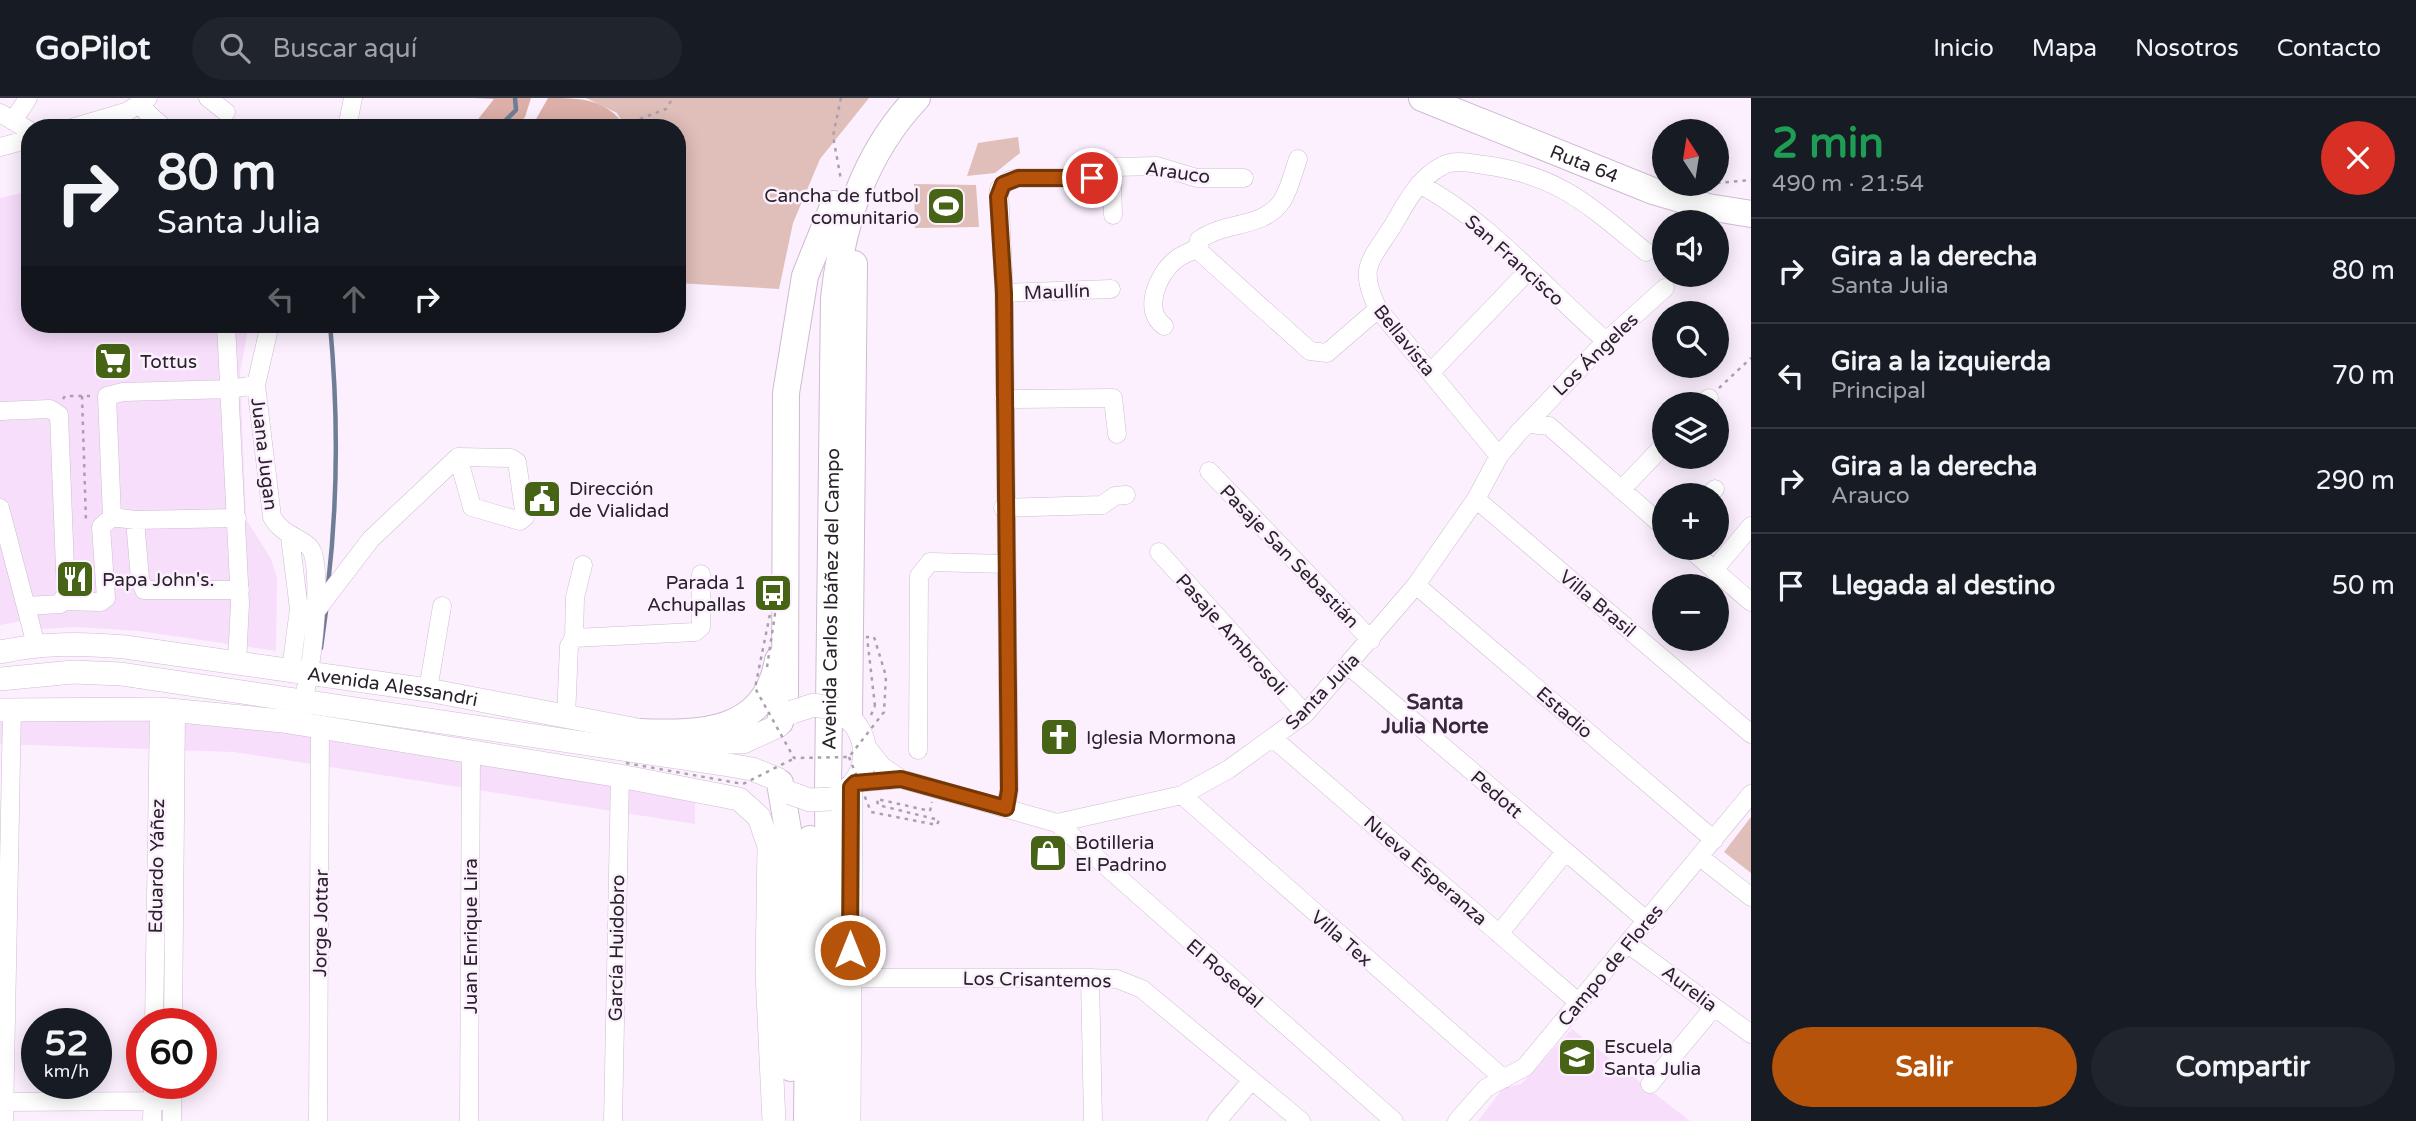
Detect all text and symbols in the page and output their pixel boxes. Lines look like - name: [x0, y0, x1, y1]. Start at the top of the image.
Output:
- search box: [192, 17, 682, 80]
- text: GoPilot: [35, 29, 150, 68]
- icon: search: [216, 29, 254, 67]
- text: Buscar aquí: [272, 33, 417, 64]
- text: Inicio: [1933, 34, 1994, 63]
- text: Mapa: [2032, 34, 2097, 63]
- text: Nosotros: [2135, 34, 2239, 63]
- text: Contacto: [2277, 34, 2381, 63]
- text: 2 min: [1772, 118, 1884, 169]
- north arrow: [1652, 119, 1729, 196]
- map controls: [1652, 119, 1729, 651]
- button: close: [2321, 121, 2395, 195]
- street label: Ruta 64: [1547, 141, 1621, 188]
- text: 80 m: [157, 144, 276, 203]
- icon: right: [42, 147, 133, 238]
- pin: [1062, 148, 1122, 208]
- street label: Arauco: [1144, 158, 1212, 188]
- icon: arrive: [1073, 159, 1111, 197]
- text: 490 m · 21:54: [1772, 170, 1924, 198]
- place label: Cancha de futbol comunitario: [764, 185, 919, 229]
- sports icon: Cancha de futbol comunitario: [925, 185, 967, 227]
- text: Santa Julia: [157, 204, 321, 242]
- button: sound: [1652, 210, 1729, 287]
- street label: San Francisco: [1461, 211, 1568, 311]
- text: Gira a la derecha: [1831, 241, 2037, 272]
- icon: right: [1772, 252, 1810, 290]
- text: 80 m: [2332, 255, 2395, 286]
- text: Santa Julia: [1831, 272, 1949, 300]
- icon: left: [262, 280, 300, 318]
- icon: ahead: [335, 280, 373, 318]
- icon: right: [408, 280, 446, 318]
- street label: Maullín: [1024, 280, 1091, 304]
- street label: Bellavista: [1369, 300, 1440, 381]
- button: search: [1652, 301, 1729, 378]
- street label: Los Ángeles: [1548, 308, 1643, 401]
- supermarket icon: Tottus: [92, 340, 134, 382]
- text: Gira a la izquierda: [1831, 346, 2051, 377]
- place label: Tottus: [140, 351, 197, 373]
- icon: left: [1772, 357, 1810, 395]
- text: 70 m: [2332, 360, 2395, 391]
- text: Principal: [1831, 377, 1926, 405]
- button: layers: [1652, 392, 1729, 469]
- street label: Juana Jugan: [246, 397, 282, 512]
- street label: Avenida Carlos Ibáñez del Campo: [818, 448, 844, 750]
- text: Gira a la derecha: [1831, 451, 2037, 482]
- icon: right: [1772, 462, 1810, 500]
- text: 290 m: [2315, 465, 2395, 496]
- public building icon: Dirección de Vialidad: [521, 478, 563, 520]
- place label: Dirección de Vialidad: [569, 478, 669, 522]
- street label: Pasaje San Sebastián: [1215, 481, 1363, 633]
- text: Arauco: [1831, 482, 1910, 510]
- button: +: [1652, 483, 1729, 560]
- restaurant icon: Papa John's.: [54, 558, 96, 600]
- street label: Villa Brasil: [1555, 566, 1640, 642]
- icon: arrive: [1772, 567, 1810, 605]
- place label: Papa John's.: [102, 569, 214, 591]
- street label: Pasaje Ambrosoli: [1171, 570, 1291, 700]
- text: Llegada al destino: [1831, 570, 2055, 601]
- text: 50 m: [2332, 570, 2395, 601]
- place label: Parada 1 Achupallas: [647, 572, 746, 616]
- bus stop icon: Parada 1 Achupallas: [752, 572, 794, 614]
- button: −: [1652, 574, 1729, 651]
- street label: Santa Julia: [1281, 649, 1364, 734]
- street label: Avenida Alessandri: [306, 663, 479, 711]
- street label: Estadio: [1532, 682, 1597, 743]
- district label: Santa Julia Norte: [1380, 690, 1489, 739]
- church icon: Iglesia Mormona: [1038, 716, 1080, 758]
- place label: Iglesia Mormona: [1086, 727, 1236, 749]
- street label: Pedott: [1466, 766, 1527, 823]
- street label: Eduardo Yáñez: [145, 799, 169, 934]
- street label: Nueva Esperanza: [1359, 811, 1492, 930]
- shop icon: Botilleria El Padrino: [1027, 832, 1069, 874]
- place label: Botilleria El Padrino: [1075, 832, 1167, 876]
- street label: Juan Enrique Lira: [460, 858, 482, 1014]
- street label: Jorge Jottar: [309, 868, 333, 977]
- street label: García Huidobro: [605, 874, 629, 1022]
- street label: Campo de Flores: [1553, 900, 1668, 1031]
- street label: Villa Tex: [1306, 906, 1377, 971]
- position arrow: [813, 913, 887, 987]
- street label: El Rosedal: [1182, 935, 1267, 1013]
- street label: Aurelia: [1657, 961, 1721, 1017]
- street label: Los Crisantemos: [962, 968, 1112, 992]
- speed limit sign: 60: [126, 1008, 217, 1099]
- text: 52: [45, 1023, 88, 1065]
- button: Salir: [1772, 1027, 2077, 1107]
- button: Compartir: [2091, 1027, 2395, 1107]
- school or university icon: Escuela Santa Julia: [1556, 1036, 1598, 1078]
- place label: Escuela Santa Julia: [1604, 1036, 1701, 1080]
- text: km/h: [44, 1060, 89, 1082]

